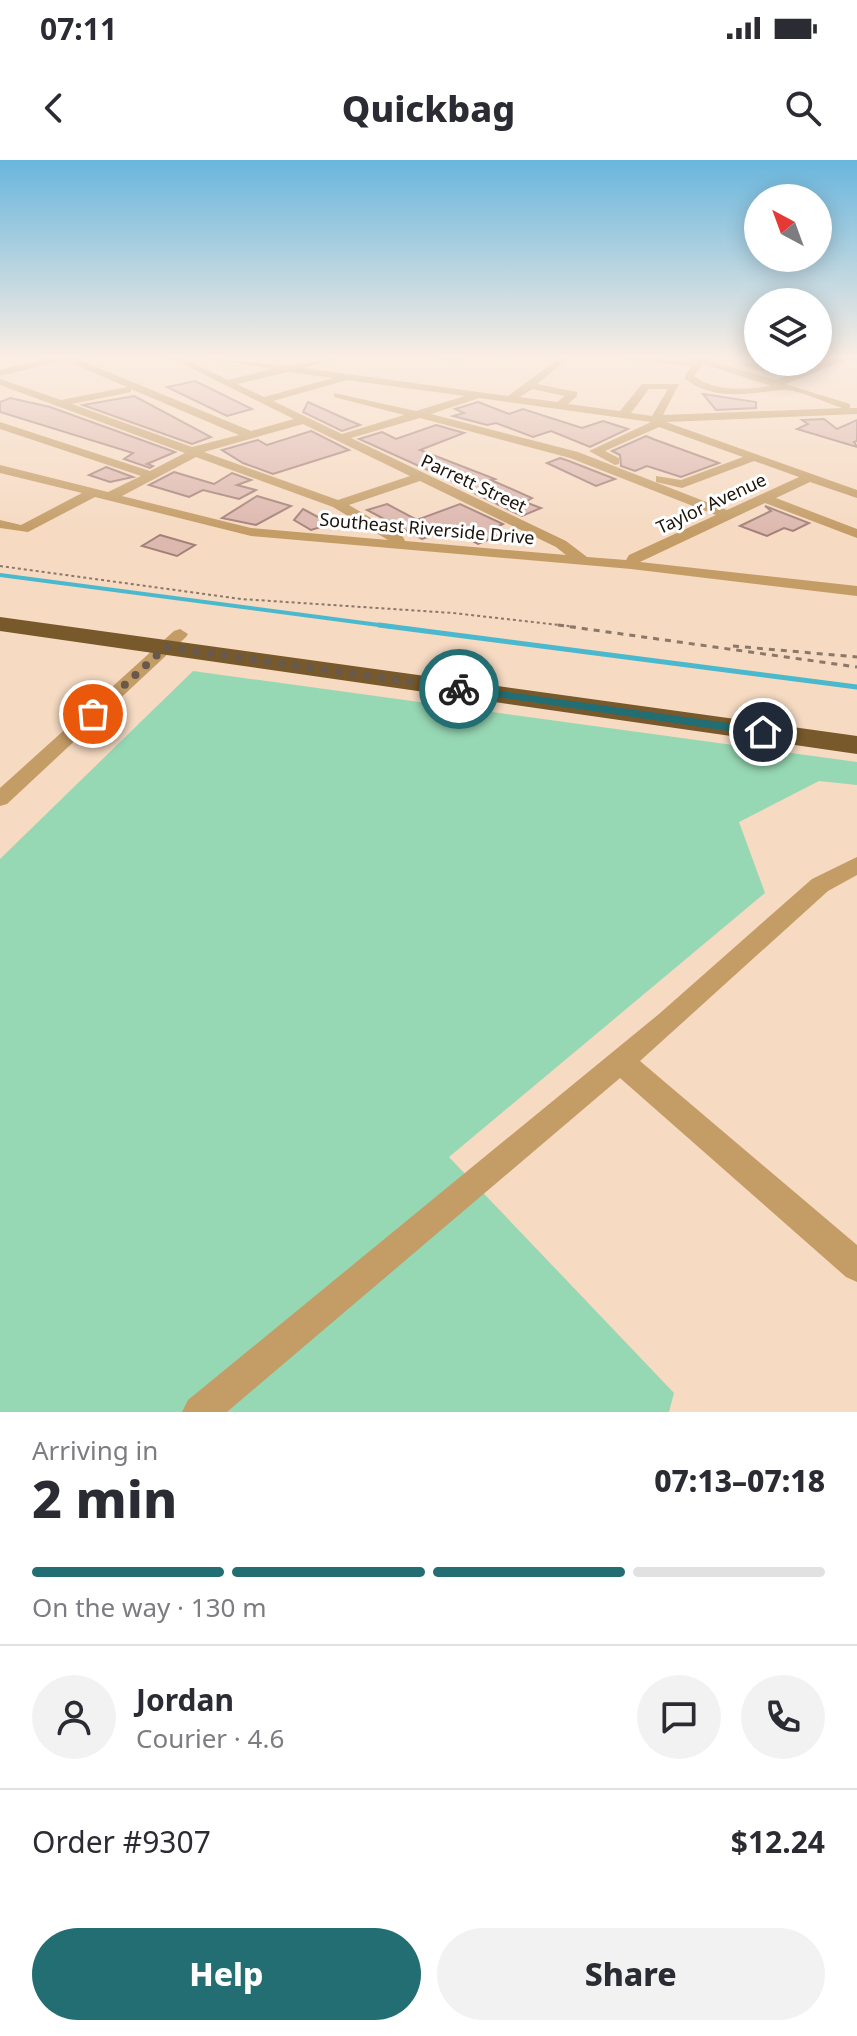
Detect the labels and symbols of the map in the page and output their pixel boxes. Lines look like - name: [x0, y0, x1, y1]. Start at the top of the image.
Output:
- north arrow: [744, 184, 832, 272]
- street label: Parrett Street: [417, 448, 531, 518]
- street label: Taylor Avenue: [652, 467, 770, 539]
- street label: Southeast Riverside Drive: [318, 507, 536, 549]
- courier: [419, 649, 499, 729]
- pin: [59, 680, 127, 748]
- pin: [729, 698, 797, 766]

